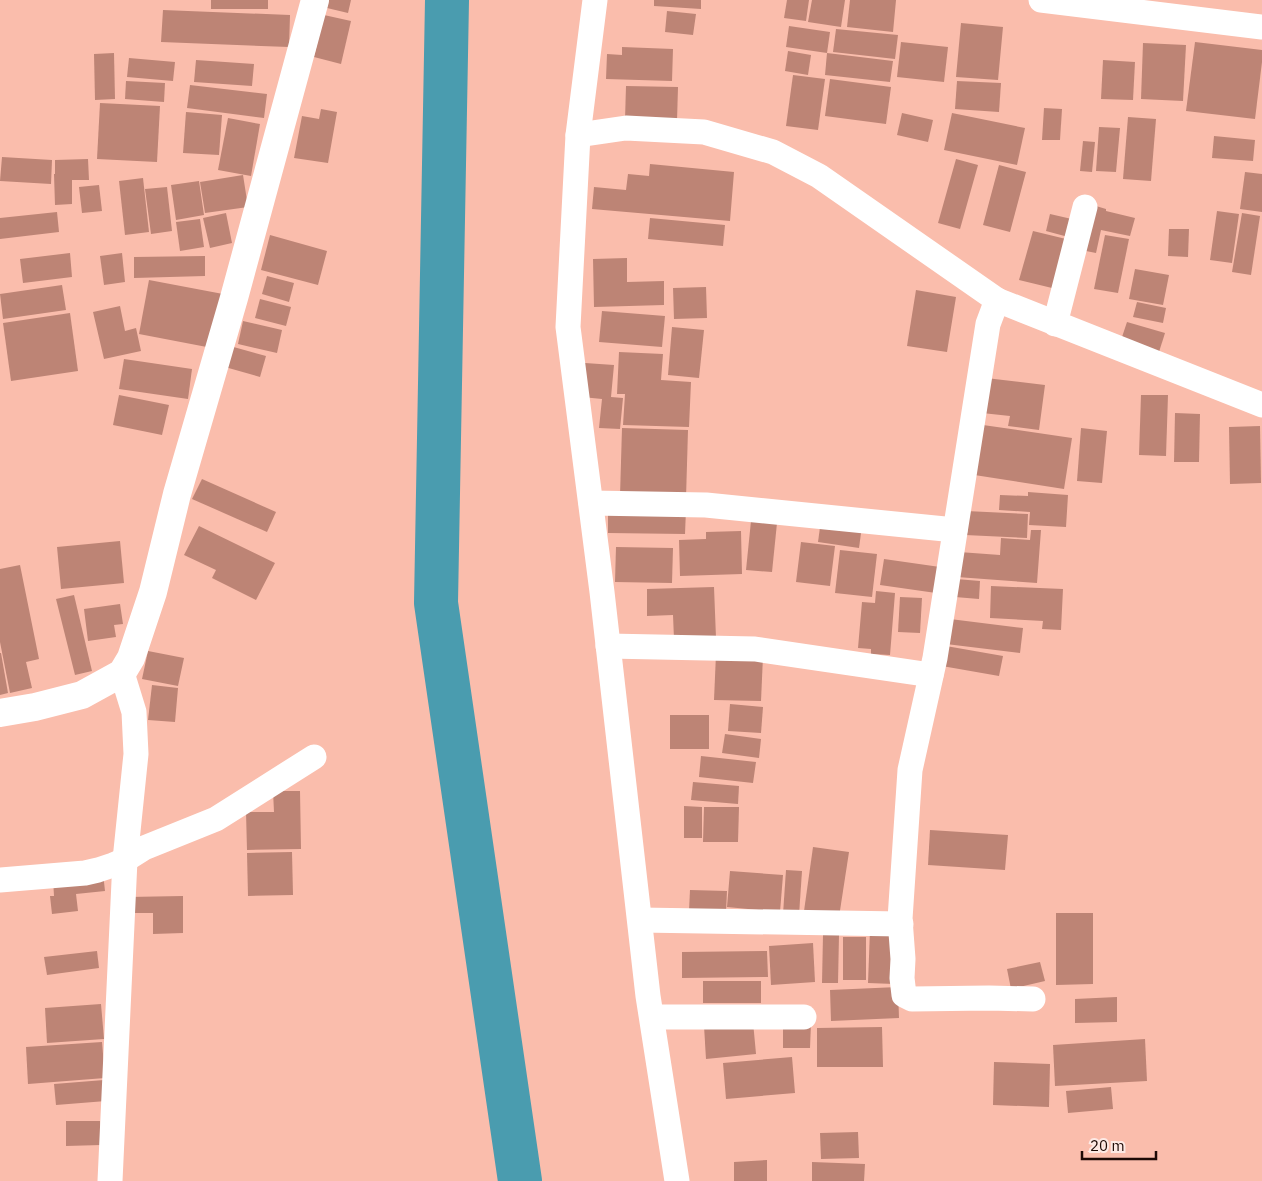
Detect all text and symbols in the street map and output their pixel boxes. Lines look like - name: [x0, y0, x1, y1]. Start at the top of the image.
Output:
- scale bar: [1082, 1128, 1156, 1160]
- text: 20 m: [1090, 1136, 1125, 1155]

